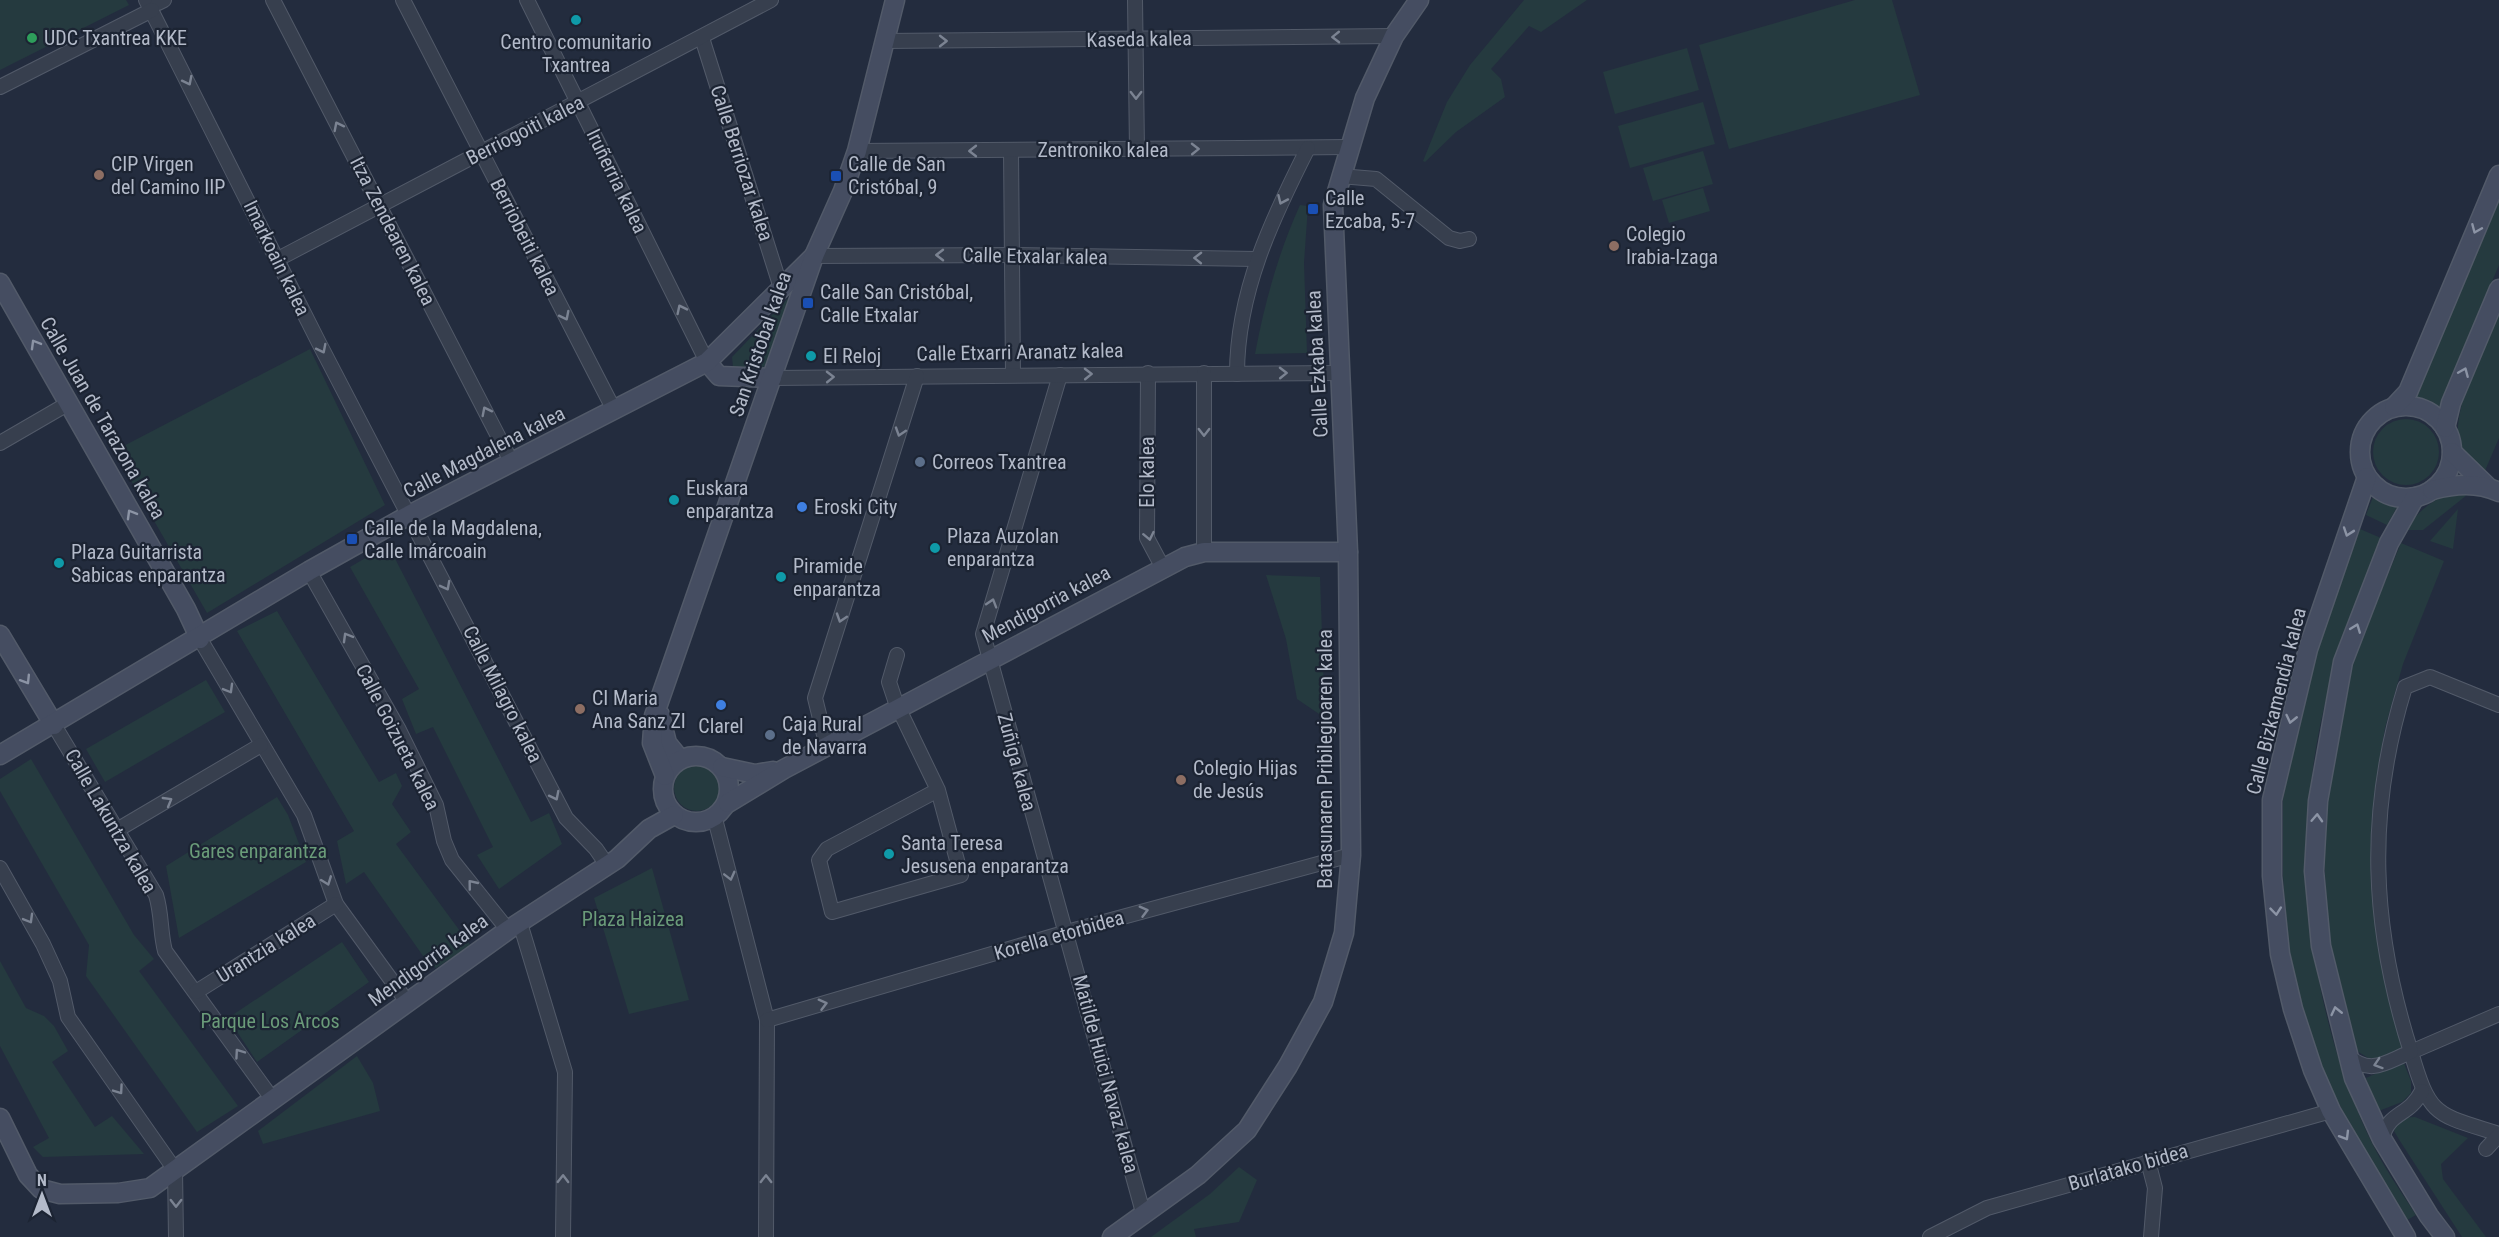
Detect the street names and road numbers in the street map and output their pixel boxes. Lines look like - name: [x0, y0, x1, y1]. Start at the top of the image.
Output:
- street label: Kaseda kalea: [1086, 26, 1192, 52]
- street label: Calle Berriozar kalea: [706, 82, 778, 244]
- street label: Berriogoiti kalea: [462, 90, 588, 170]
- street label: Iruñerria kalea: [581, 125, 653, 237]
- street label: Zentroniko kalea: [1037, 138, 1169, 162]
- street label: Itza Zendearen kalea: [345, 153, 441, 309]
- street label: Berriobeiti kalea: [485, 174, 565, 300]
- street label: Imarkoain kalea: [239, 196, 315, 320]
- street label: Calle Etxalar kalea: [962, 243, 1108, 269]
- street label: San Kristobal kalea: [724, 268, 796, 420]
- street label: Calle Ezkaba kalea: [1301, 290, 1333, 438]
- street label: Calle Juan de Tarazona kalea: [35, 313, 171, 523]
- street label: Calle Etxarri Aranatz kalea: [916, 338, 1124, 366]
- street label: Calle Magdalena kalea: [399, 401, 569, 503]
- street label: Elo kalea: [1135, 436, 1159, 508]
- street label: Mendigorria kalea: [978, 560, 1114, 648]
- street label: Calle Bizkamendia kalea: [2241, 605, 2311, 797]
- street label: Calle Milagro kalea: [458, 622, 548, 766]
- street label: Batasunaren Pribilegioaren kalea: [1313, 629, 1337, 889]
- street label: Calle Goizueta kalea: [351, 660, 445, 814]
- street label: Zuñiga kalea: [992, 710, 1042, 814]
- street label: Calle Lakuntza kalea: [60, 745, 162, 897]
- street label: Korella etorbidea: [991, 905, 1127, 965]
- street label: Urantzia kalea: [212, 908, 320, 988]
- street label: Mendigorria kalea: [364, 909, 492, 1011]
- street label: Matilde Huici Navaz kalea: [1068, 972, 1144, 1176]
- street label: Burlatako bidea: [2065, 1138, 2191, 1196]

